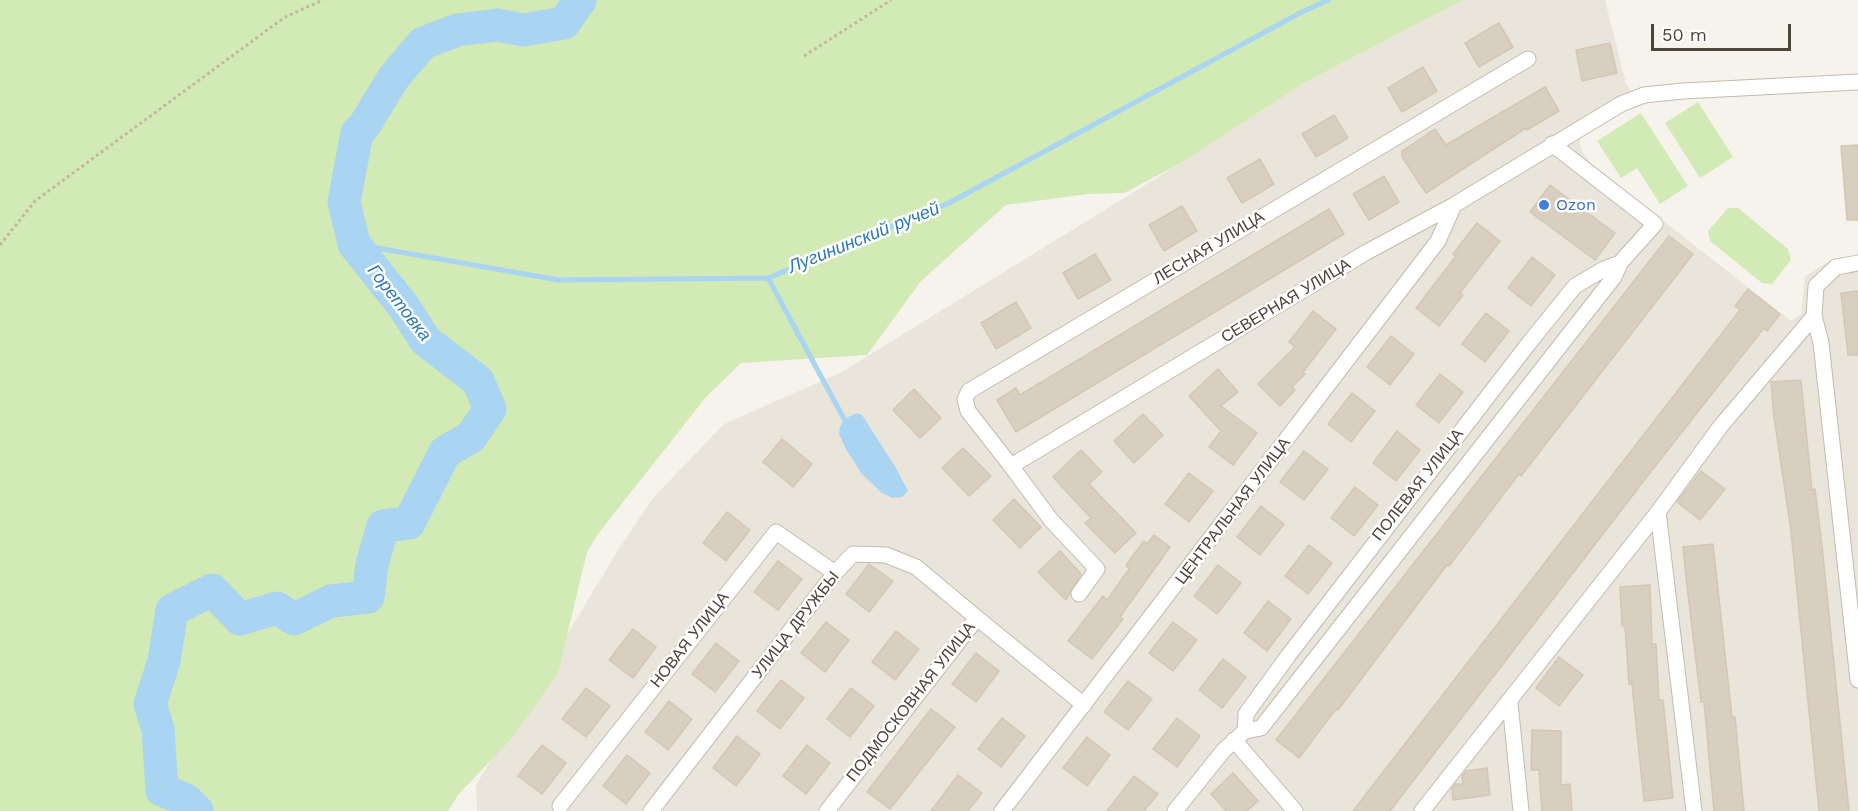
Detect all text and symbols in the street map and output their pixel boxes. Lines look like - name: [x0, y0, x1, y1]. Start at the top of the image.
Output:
- scale bar: [1654, 12, 1794, 50]
- text: 50 m: [1662, 24, 1707, 45]
- place label: Ozon: [1556, 195, 1596, 215]
- water label: Лугининский ручей: [785, 198, 943, 278]
- marker: Ozon: [1537, 198, 1551, 212]
- street label: ЛЕСНАЯ УЛИЦА: [1150, 207, 1268, 289]
- street label: СЕВЕРНАЯ УЛИЦА: [1218, 255, 1354, 347]
- water label: Горетовка: [362, 260, 436, 346]
- street label: ПОЛЕВАЯ УЛИЦА: [1368, 425, 1468, 545]
- street label: ЦЕНТРАЛЬНАЯ УЛИЦА: [1172, 434, 1294, 588]
- street label: УЛИЦА ДРУЖБЫ: [748, 568, 844, 682]
- street label: НОВАЯ УЛИЦА: [647, 588, 733, 692]
- street label: ПОДМОСКОВНАЯ УЛИЦА: [843, 618, 979, 786]

